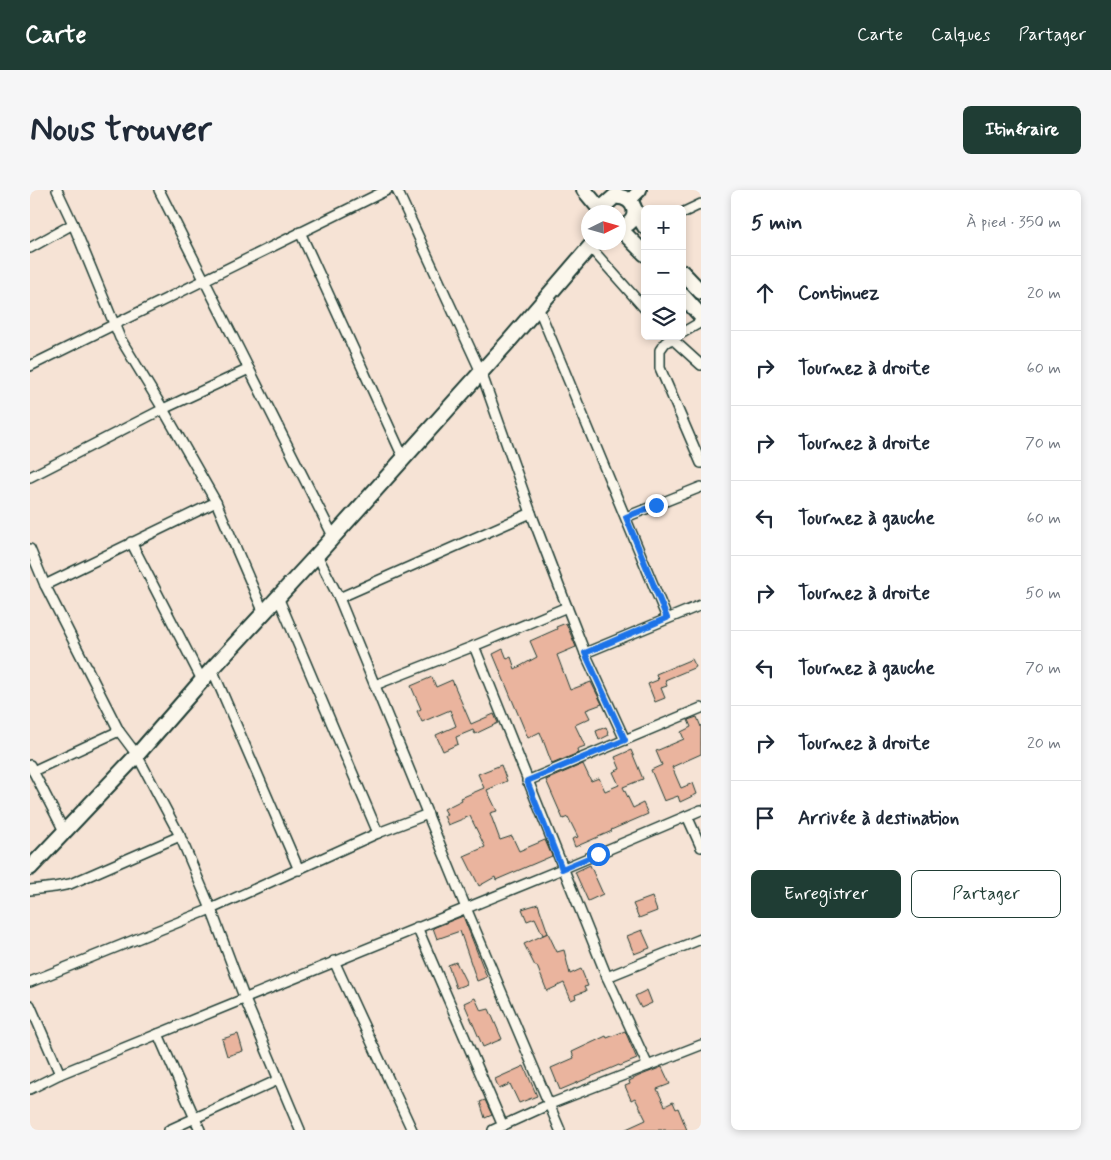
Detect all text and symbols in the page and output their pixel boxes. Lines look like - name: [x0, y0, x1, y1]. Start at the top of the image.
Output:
- text: Carte: [25, 20, 87, 51]
- text: Carte: [857, 23, 903, 47]
- text: Calques: [931, 23, 990, 47]
- text: Partager: [1018, 23, 1086, 47]
- button: Itinéraire: [963, 106, 1081, 154]
- text: Nous trouver: [30, 107, 212, 153]
- north arrow: [581, 205, 626, 250]
- map controls: [641, 205, 686, 340]
- button: +: [641, 205, 686, 250]
- text: 5 min: [751, 209, 803, 237]
- text: À pied · 350 m: [966, 212, 1061, 233]
- button: −: [641, 250, 686, 295]
- icon: ahead: [751, 279, 779, 307]
- text: Continuez: [798, 281, 879, 306]
- text: 20 m: [1027, 283, 1061, 304]
- button: layers: [641, 295, 686, 340]
- icon: right: [751, 354, 779, 382]
- text: Tournez à droite: [798, 356, 930, 381]
- text: 60 m: [1027, 358, 1061, 379]
- icon: right: [751, 429, 779, 457]
- text: Tournez à droite: [798, 431, 930, 456]
- text: 70 m: [1025, 433, 1061, 454]
- route end: [645, 494, 668, 517]
- icon: left: [751, 504, 779, 532]
- text: Tournez à gauche: [798, 506, 935, 531]
- text: 60 m: [1027, 508, 1061, 529]
- icon: right: [751, 579, 779, 607]
- text: Tournez à droite: [798, 581, 930, 606]
- text: 50 m: [1025, 583, 1061, 604]
- icon: left: [751, 654, 779, 682]
- text: Tournez à gauche: [798, 656, 935, 681]
- text: 70 m: [1025, 658, 1061, 679]
- icon: right: [751, 729, 779, 757]
- text: Tournez à droite: [798, 731, 930, 756]
- text: 20 m: [1027, 733, 1061, 754]
- icon: arrive: [751, 804, 779, 832]
- text: Arrivée à destination: [798, 806, 959, 831]
- route start: [587, 843, 610, 866]
- button: Enregistrer: [751, 870, 901, 918]
- button: Partager: [911, 870, 1061, 918]

